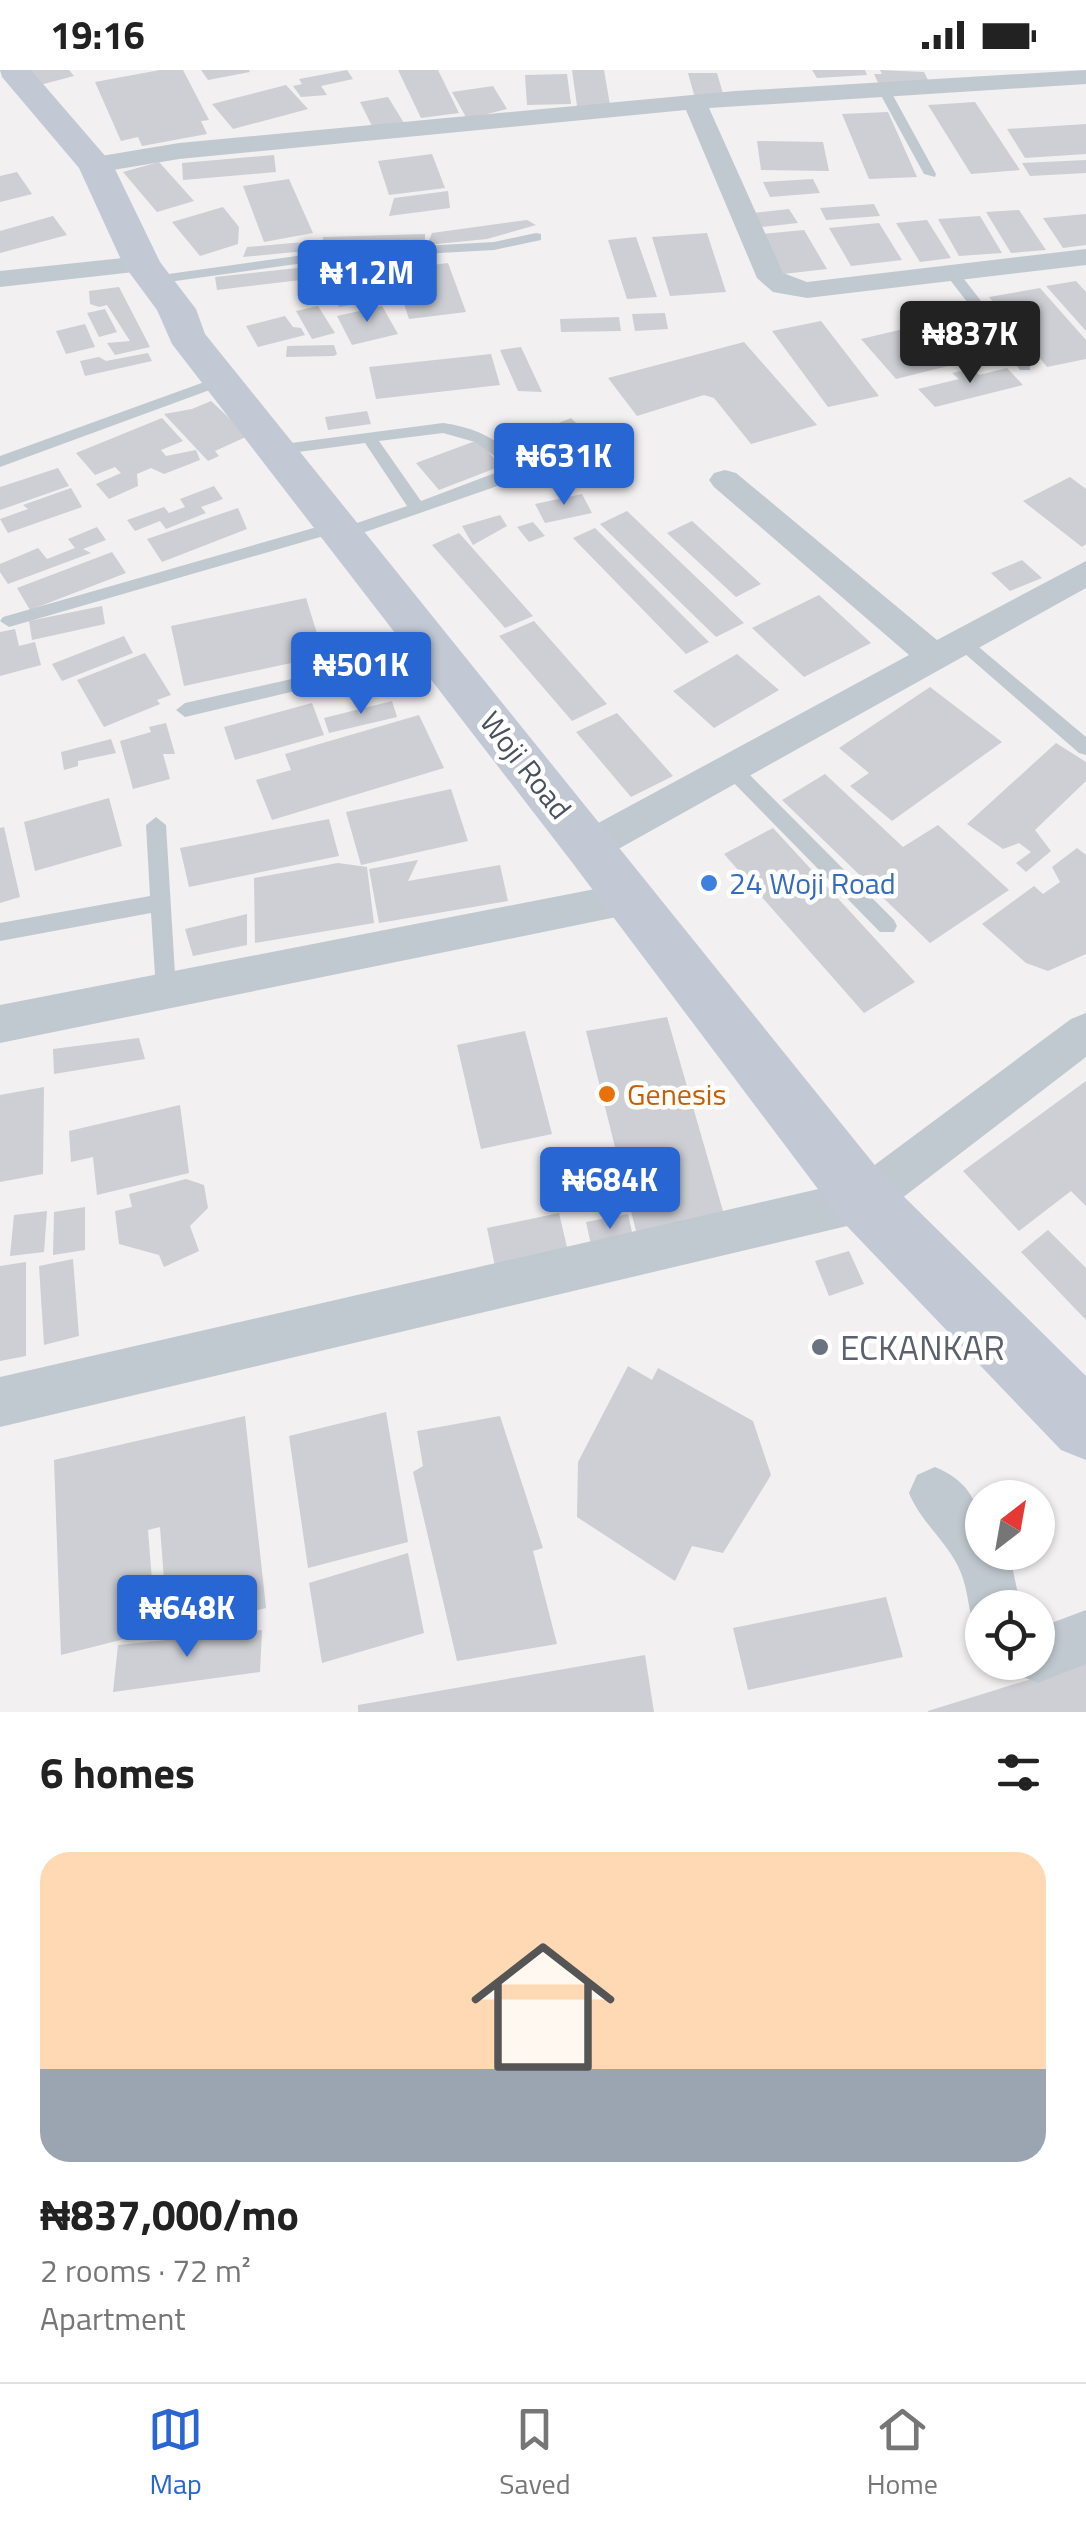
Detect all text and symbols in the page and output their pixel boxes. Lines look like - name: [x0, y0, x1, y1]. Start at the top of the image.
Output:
- text: 19:16: [50, 6, 145, 64]
- pin: ₦1.2M: [297, 240, 437, 325]
- text: ₦1.2M: [320, 248, 414, 296]
- pin: ₦837K: [900, 301, 1040, 386]
- text: ₦837K: [922, 309, 1018, 357]
- pin: ₦631K: [494, 423, 634, 508]
- text: ₦631K: [516, 431, 612, 479]
- pin: ₦501K: [291, 632, 431, 717]
- text: ₦501K: [313, 640, 409, 688]
- street label: Woji Road: [469, 701, 583, 829]
- place label: 24 Woji Road: [729, 860, 896, 906]
- marker: 24 Woji Road: [698, 872, 720, 894]
- place label: Genesis: [627, 1071, 726, 1117]
- marker: Genesis: [596, 1083, 618, 1105]
- pin: ₦684K: [540, 1147, 680, 1232]
- text: ₦684K: [562, 1155, 658, 1203]
- place label: ECKANKAR: [840, 1320, 1005, 1374]
- marker: ECKANKAR: [809, 1336, 831, 1358]
- north arrow: [965, 1480, 1055, 1570]
- map controls: [965, 1480, 1055, 1680]
- pin: ₦648K: [117, 1575, 257, 1660]
- text: ₦648K: [139, 1583, 235, 1631]
- button: locate: [965, 1590, 1055, 1680]
- text: 6 homes: [40, 1740, 195, 1804]
- icon: filters: [991, 1745, 1046, 1800]
- icon: home: [453, 1917, 633, 2097]
- text: ₦837,000/mo: [40, 2182, 299, 2246]
- text: 2 rooms · 72 m²: [40, 2246, 251, 2294]
- text: Apartment: [40, 2294, 186, 2342]
- tab: Map: [148, 2402, 203, 2505]
- tab: Saved: [499, 2402, 571, 2505]
- tab: Home: [867, 2402, 938, 2505]

